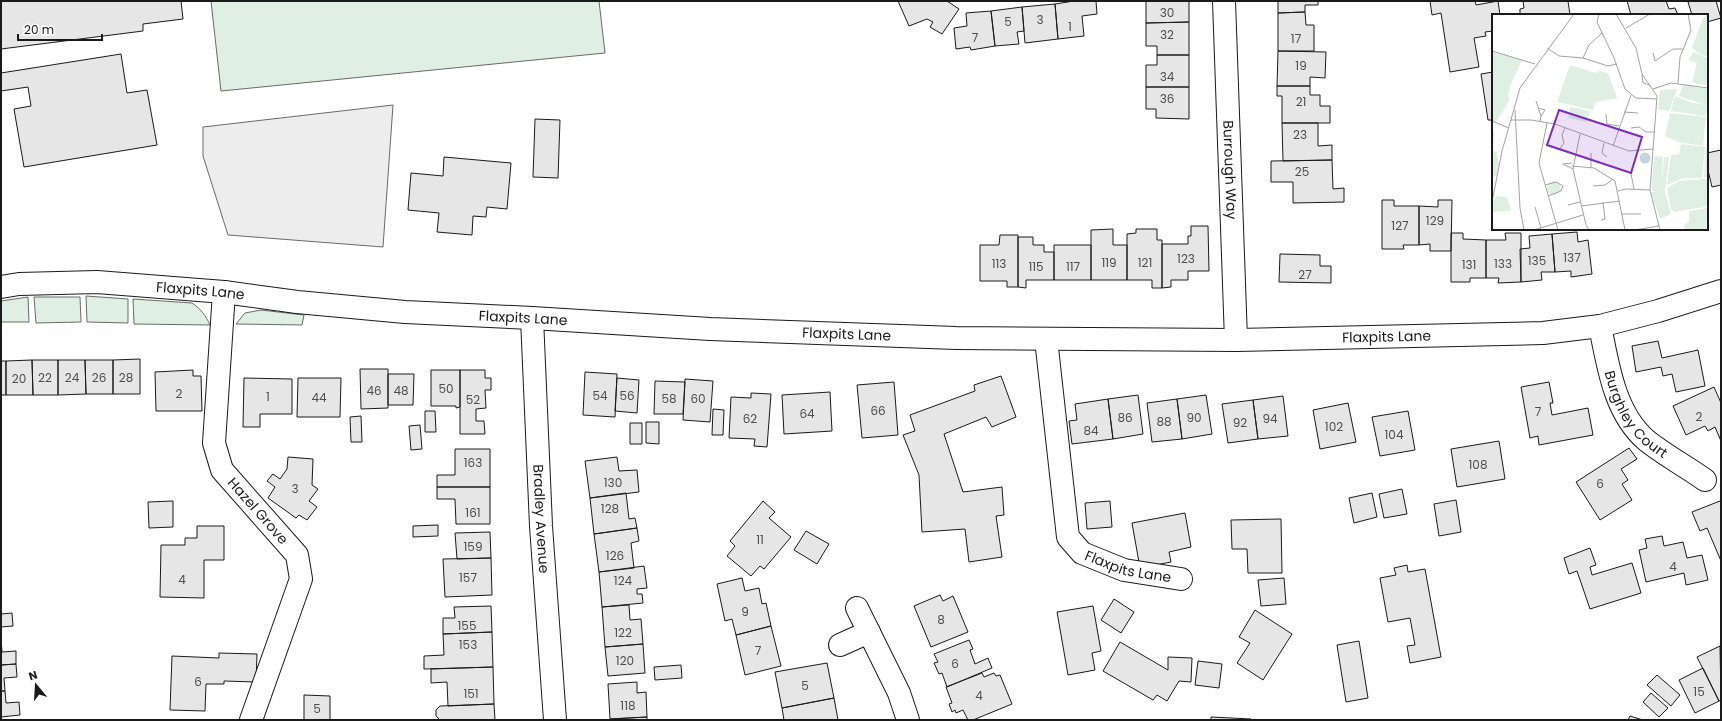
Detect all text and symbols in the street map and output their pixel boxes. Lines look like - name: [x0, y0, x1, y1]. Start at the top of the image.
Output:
- house number: 30: [1160, 4, 1174, 21]
- house number: 3: [1036, 11, 1044, 28]
- house number: 5: [1004, 13, 1012, 30]
- inset map: [1492, 14, 1708, 230]
- scale bar: [18, 16, 102, 42]
- house number: 1: [1068, 18, 1072, 35]
- text: 20 m: [24, 21, 54, 38]
- house number: 32: [1160, 26, 1174, 43]
- house number: 7: [972, 29, 979, 46]
- house number: 17: [1291, 30, 1302, 47]
- house number: 19: [1295, 57, 1307, 74]
- house number: 34: [1160, 68, 1175, 85]
- house number: 36: [1160, 90, 1174, 107]
- house number: 21: [1296, 93, 1306, 110]
- street label: Burrough Way: [1218, 120, 1242, 220]
- house number: 23: [1293, 126, 1307, 143]
- house number: 25: [1295, 163, 1309, 180]
- house number: 129: [1426, 212, 1444, 229]
- house number: 127: [1391, 217, 1409, 234]
- house number: 137: [1563, 249, 1581, 266]
- house number: 123: [1177, 250, 1195, 267]
- house number: 135: [1528, 252, 1546, 269]
- house number: 119: [1101, 254, 1117, 271]
- house number: 121: [1138, 254, 1152, 271]
- house number: 113: [992, 255, 1006, 272]
- house number: 133: [1494, 255, 1512, 272]
- house number: 131: [1462, 256, 1476, 273]
- house number: 115: [1028, 258, 1044, 275]
- house number: 117: [1066, 258, 1081, 275]
- house number: 27: [1298, 266, 1312, 283]
- street label: Flaxpits Lane: [155, 277, 246, 305]
- street label: Flaxpits Lane: [478, 305, 568, 330]
- street label: Flaxpits Lane: [802, 322, 892, 346]
- street label: Flaxpits Lane: [1342, 326, 1432, 348]
- street label: Burghley Court: [1600, 368, 1672, 463]
- house number: 22: [38, 369, 52, 386]
- house number: 24: [65, 369, 80, 386]
- house number: 26: [92, 369, 106, 386]
- house number: 28: [119, 369, 133, 386]
- house number: 20: [12, 370, 26, 387]
- house number: 50: [438, 380, 454, 397]
- house number: 46: [366, 382, 382, 399]
- house number: 48: [393, 382, 409, 399]
- house number: 2: [176, 385, 183, 402]
- house number: 54: [592, 387, 608, 404]
- house number: 56: [619, 387, 635, 404]
- house number: 1: [266, 388, 270, 405]
- house number: 44: [311, 389, 327, 406]
- house number: 58: [661, 390, 677, 407]
- house number: 60: [690, 390, 706, 407]
- house number: 52: [466, 391, 480, 408]
- house number: 66: [870, 402, 886, 419]
- house number: 7: [1535, 403, 1542, 420]
- house number: 64: [799, 405, 815, 422]
- house number: 2: [1696, 408, 1703, 425]
- house number: 86: [1117, 409, 1133, 426]
- house number: 90: [1186, 409, 1202, 426]
- house number: 62: [743, 410, 757, 427]
- house number: 94: [1262, 410, 1278, 427]
- house number: 88: [1156, 413, 1172, 430]
- house number: 92: [1233, 414, 1247, 431]
- house number: 102: [1325, 418, 1343, 435]
- house number: 84: [1083, 422, 1099, 439]
- house number: 104: [1385, 426, 1404, 443]
- house number: 163: [464, 454, 482, 471]
- house number: 108: [1469, 456, 1487, 473]
- street label: Bradley Avenue: [528, 464, 554, 574]
- street label: Hazel Grove: [223, 473, 293, 549]
- house number: 130: [604, 474, 622, 491]
- house number: 6: [1596, 475, 1604, 492]
- house number: 3: [291, 480, 299, 497]
- house number: 128: [601, 500, 619, 517]
- house number: 161: [465, 504, 481, 521]
- house number: 11: [756, 531, 764, 548]
- house number: 159: [464, 538, 482, 555]
- street label: Flaxpits Lane: [1082, 545, 1173, 587]
- house number: 126: [606, 547, 624, 564]
- house number: 4: [1669, 558, 1677, 575]
- house number: 157: [459, 569, 477, 586]
- house number: 4: [178, 571, 186, 588]
- house number: 124: [614, 572, 633, 589]
- house number: 9: [741, 603, 749, 620]
- house number: 8: [937, 611, 945, 628]
- house number: 155: [458, 617, 476, 634]
- house number: 122: [614, 624, 632, 641]
- house number: 153: [459, 636, 477, 653]
- house number: 7: [755, 642, 762, 659]
- house number: 120: [616, 652, 634, 669]
- house number: 6: [951, 655, 959, 672]
- north arrow: [16, 665, 56, 705]
- text: N: [26, 667, 39, 684]
- house number: 6: [194, 673, 202, 690]
- house number: 5: [801, 677, 809, 694]
- house number: 15: [1693, 683, 1705, 700]
- house number: 151: [463, 685, 479, 702]
- house number: 4: [975, 687, 983, 704]
- house number: 118: [620, 697, 636, 714]
- house number: 5: [313, 700, 321, 717]

